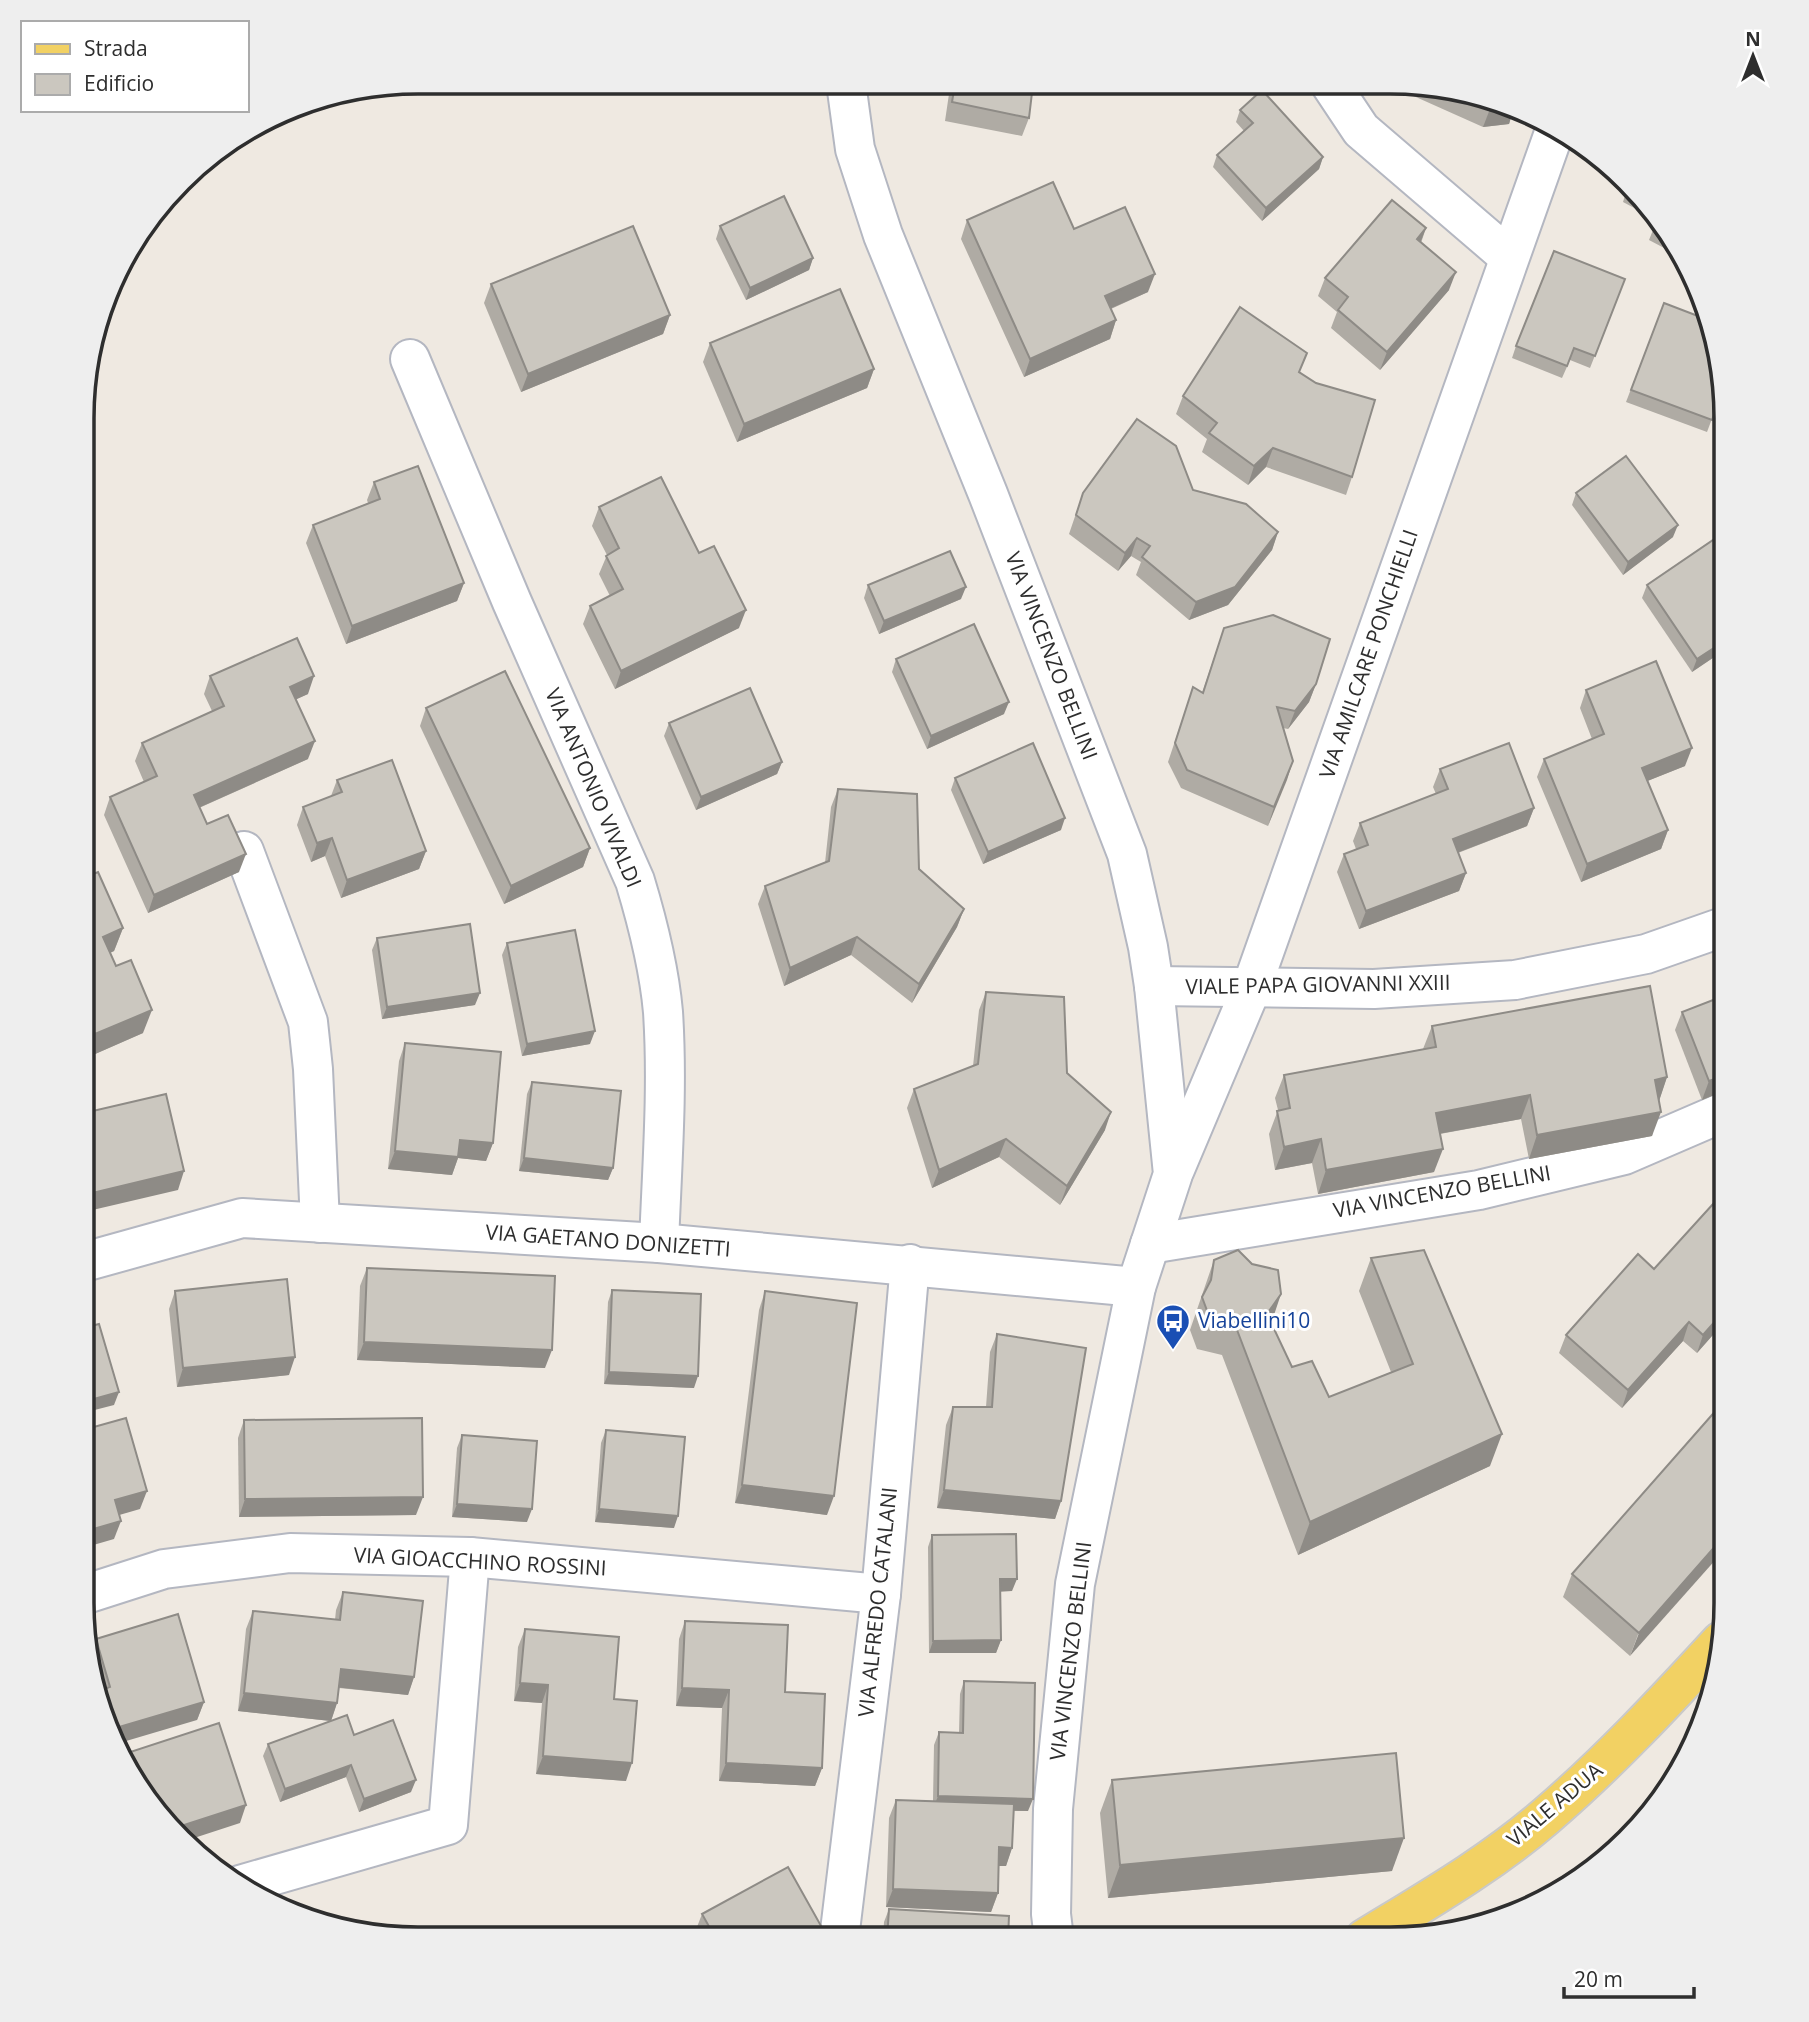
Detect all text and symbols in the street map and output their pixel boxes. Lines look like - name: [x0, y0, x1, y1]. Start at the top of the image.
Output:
- legend: [21, 21, 248, 112]
- north arrow: [1718, 21, 1788, 91]
- text: N: [1745, 26, 1761, 52]
- text: Strada: [84, 34, 148, 62]
- text: Edificio: [84, 69, 154, 97]
- street label: VIA AMILCARE PONCHIELLI: [1312, 525, 1424, 782]
- street label: VIA VINCENZO BELLINI: [999, 548, 1105, 764]
- street label: VIA ANTONIO VIVALDI: [539, 684, 649, 891]
- street label: VIALE PAPA GIOVANNI XXIII: [1185, 968, 1451, 1000]
- street label: VIA VINCENZO BELLINI: [1331, 1158, 1553, 1224]
- street label: VIA GAETANO DONIZETTI: [485, 1217, 732, 1263]
- bus stop icon: Viabellini10: [1154, 1302, 1192, 1351]
- place label: Viabellini10: [1198, 1306, 1310, 1334]
- street label: VIA ALFREDO CATALANI: [851, 1486, 903, 1718]
- street label: VIA GIOACCHINO ROSSINI: [353, 1540, 607, 1582]
- street label: VIA VINCENZO BELLINI: [1043, 1540, 1097, 1762]
- street label: VIALE ADUA: [1501, 1755, 1609, 1853]
- scale bar: [1564, 1955, 1694, 1999]
- text: 20 m: [1574, 1965, 1623, 1993]

